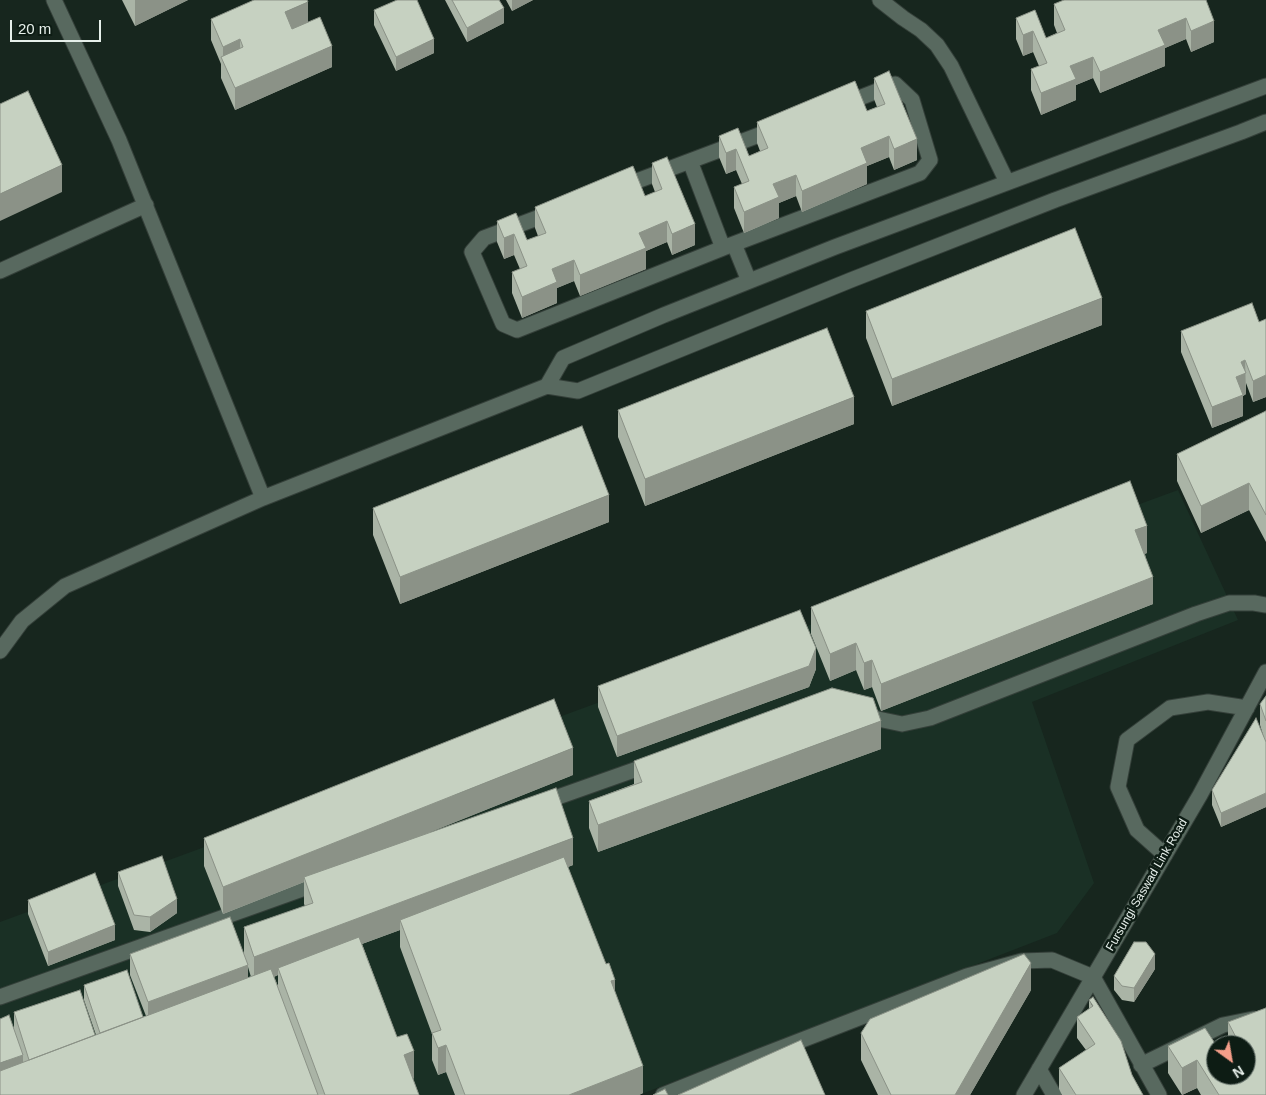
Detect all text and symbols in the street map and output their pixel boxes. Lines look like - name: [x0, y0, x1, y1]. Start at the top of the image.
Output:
- scale bar: [12, 10, 104, 42]
- text: 20 m: [18, 20, 51, 37]
- street label: Fursungi Saswad Link Road: [1103, 816, 1191, 954]
- north arrow: [1206, 1035, 1256, 1085]
- text: N: [1230, 1062, 1247, 1081]

